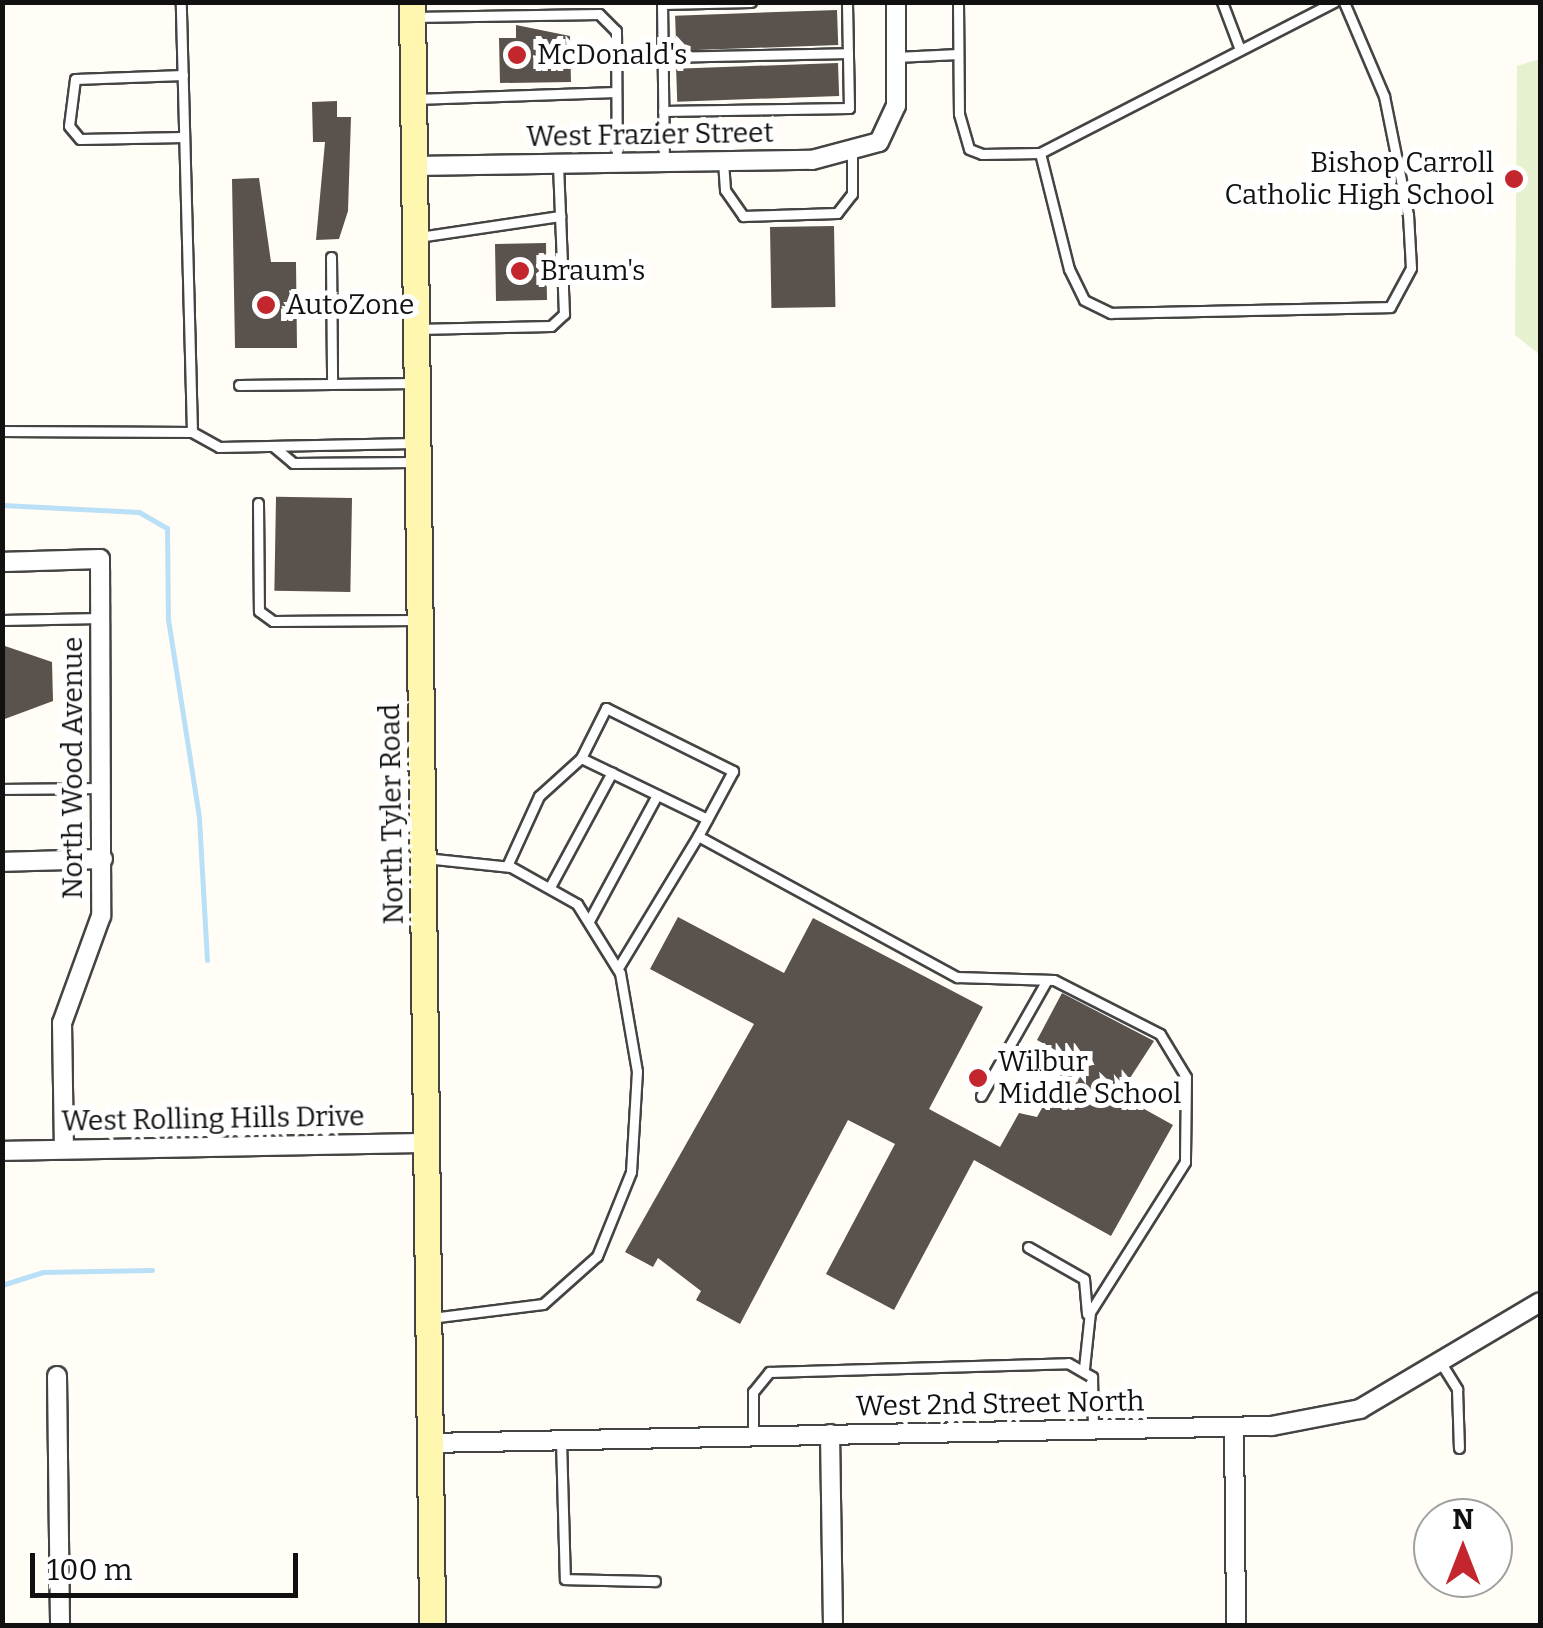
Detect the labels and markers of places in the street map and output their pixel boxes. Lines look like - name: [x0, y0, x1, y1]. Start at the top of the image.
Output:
- place label: McDonald's: [537, 38, 687, 72]
- marker: McDonald's: [506, 44, 528, 66]
- place label: Bishop Carroll Catholic High School: [1225, 146, 1494, 212]
- marker: Bishop Carroll Catholic High School: [1503, 168, 1525, 190]
- place label: Braum's: [540, 254, 645, 288]
- marker: Braum's: [509, 260, 531, 282]
- place label: AutoZone: [286, 288, 414, 322]
- marker: AutoZone: [255, 294, 277, 316]
- place label: Wilbur Middle School: [998, 1045, 1181, 1111]
- marker: Wilbur Middle School: [967, 1067, 989, 1089]

